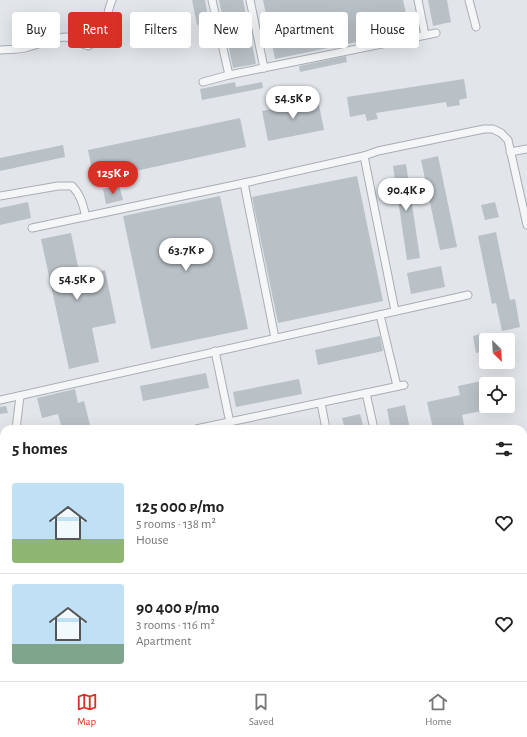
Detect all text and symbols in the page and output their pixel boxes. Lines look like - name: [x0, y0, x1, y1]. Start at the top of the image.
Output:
- chip: Buy: [12, 12, 60, 48]
- chip: Rent: [68, 12, 122, 48]
- chip: Filters: [130, 12, 191, 48]
- chip: New: [199, 12, 252, 48]
- chip: Apartment: [260, 12, 348, 48]
- chip: House: [356, 12, 419, 48]
- pin: 54.5K ₽: [256, 86, 330, 120]
- text: 54.5K ₽: [275, 92, 311, 105]
- pin: 125K ₽: [80, 161, 146, 195]
- text: 125K ₽: [97, 167, 129, 180]
- pin: 90.4K ₽: [369, 178, 443, 212]
- text: 90.4K ₽: [387, 184, 425, 197]
- pin: 63.7K ₽: [149, 238, 223, 272]
- text: 63.7K ₽: [168, 244, 204, 257]
- pin: 54.5K ₽: [40, 267, 114, 301]
- text: 54.5K ₽: [59, 273, 95, 286]
- north arrow: [479, 333, 515, 369]
- map controls: [479, 333, 515, 413]
- button: locate: [479, 377, 515, 413]
- icon: filters: [493, 438, 515, 460]
- text: 5 homes: [12, 440, 68, 457]
- text: 125 000 ₽/mo: [136, 498, 224, 515]
- icon: home: [44, 499, 92, 547]
- icon: heart: [493, 512, 515, 534]
- text: 5 rooms · 138 m²: [136, 518, 216, 531]
- text: House: [136, 534, 168, 547]
- text: 90 400 ₽/mo: [136, 599, 219, 616]
- icon: home: [44, 600, 92, 648]
- icon: heart: [493, 613, 515, 635]
- text: 3 rooms · 116 m²: [136, 619, 215, 632]
- text: Apartment: [136, 635, 191, 648]
- tab: Map: [76, 691, 98, 728]
- tab: Saved: [249, 691, 274, 728]
- tab: Home: [425, 691, 451, 728]

